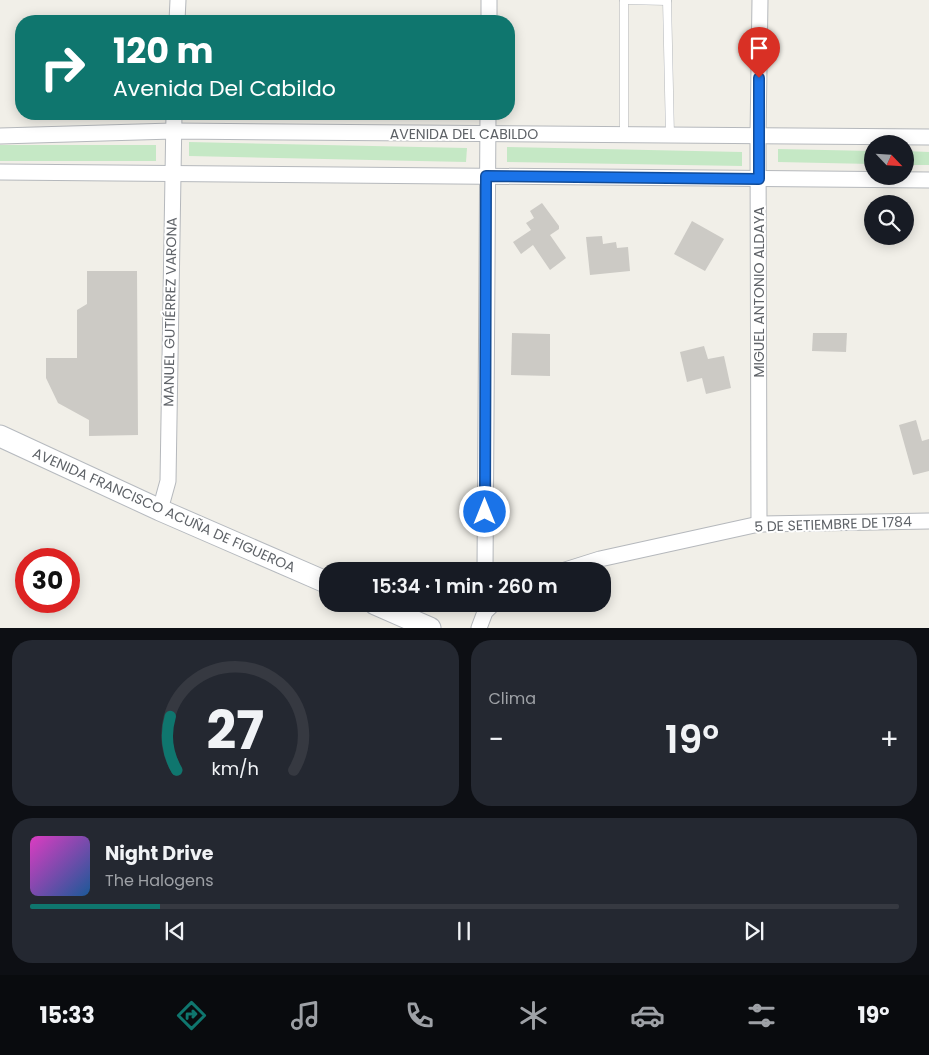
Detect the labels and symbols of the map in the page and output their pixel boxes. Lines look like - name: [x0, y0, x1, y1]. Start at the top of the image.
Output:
- pin: [738, 27, 780, 78]
- street label: AVENIDA DEL CABILDO: [390, 124, 538, 144]
- north arrow: [864, 135, 914, 185]
- street label: MIGUEL ANTONIO ALDAYA: [749, 206, 769, 378]
- street label: MANUEL GUTIÉRREZ VARONA: [158, 217, 182, 407]
- street label: AVENIDA FRANCISCO ACUÑA DE FIGUEROA: [29, 443, 299, 577]
- position arrow: [458, 485, 510, 537]
- street label: 5 DE SETIEMBRE DE 1784: [754, 511, 912, 537]
- speed limit sign: 30: [15, 548, 80, 613]

